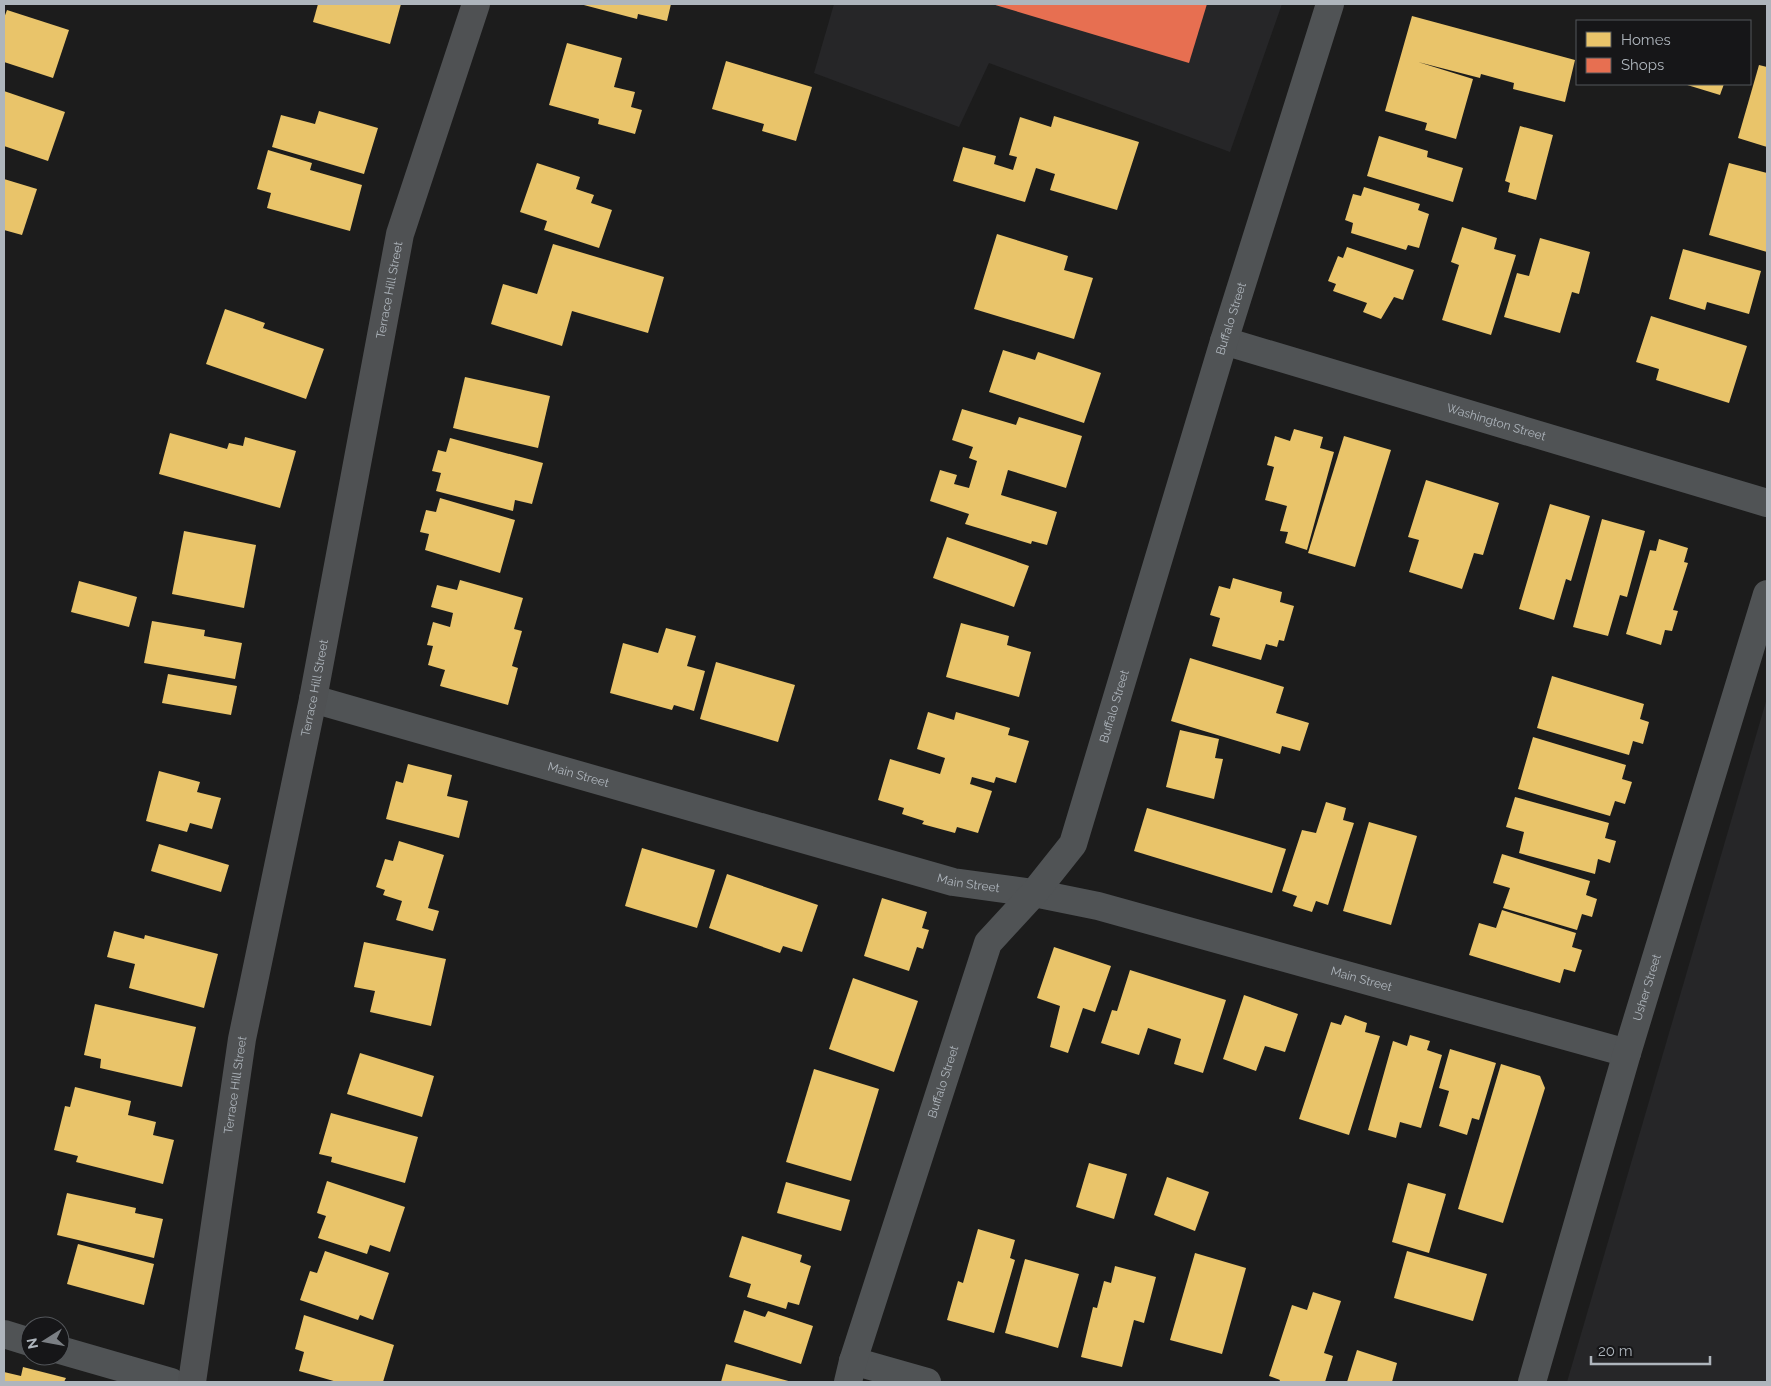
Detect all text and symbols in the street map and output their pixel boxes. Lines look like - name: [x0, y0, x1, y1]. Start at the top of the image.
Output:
- legend: [1576, 20, 1751, 85]
- text: Homes: [1621, 31, 1671, 49]
- text: Shops: [1621, 56, 1664, 74]
- street label: Terrace Hill Street: [374, 240, 405, 340]
- street label: Buffalo Street: [1213, 281, 1249, 357]
- street label: Washington Street: [1445, 401, 1547, 444]
- street label: Terrace Hill Street: [298, 638, 331, 738]
- street label: Buffalo Street: [1097, 668, 1132, 745]
- street label: Main Street: [546, 759, 611, 790]
- street label: Main Street: [936, 871, 1000, 895]
- street label: Usher Street: [1630, 952, 1664, 1023]
- street label: Main Street: [1329, 964, 1394, 994]
- street label: Terrace Hill Street: [221, 1035, 249, 1135]
- street label: Buffalo Street: [925, 1044, 961, 1120]
- north arrow: [20, 1316, 70, 1366]
- scale bar: [1591, 1334, 1710, 1366]
- text: N: [23, 1337, 41, 1350]
- text: 20 m: [1598, 1342, 1633, 1360]

